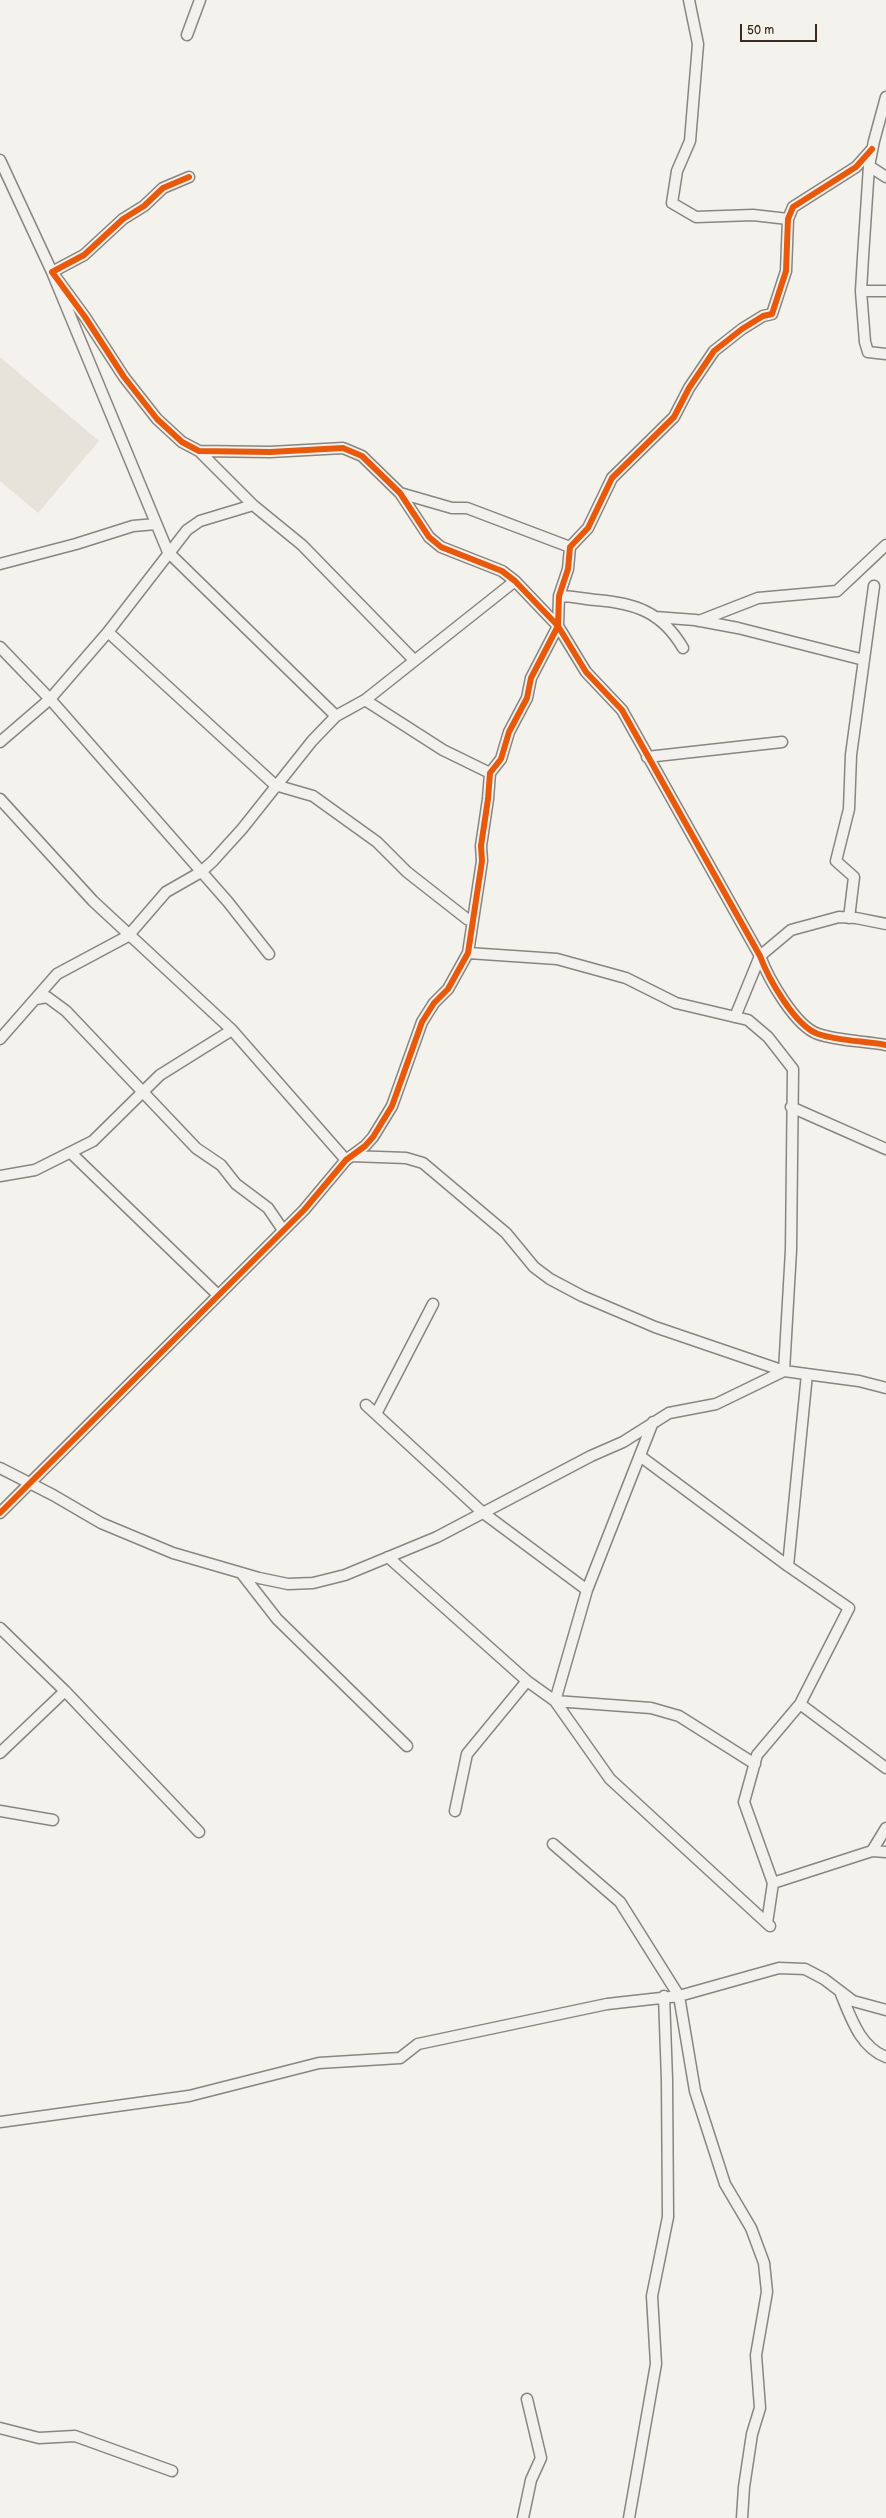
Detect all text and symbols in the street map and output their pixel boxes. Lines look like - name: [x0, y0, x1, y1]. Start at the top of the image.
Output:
- scale bar: [742, 16, 819, 42]
- text: 50 m: [747, 23, 774, 38]

